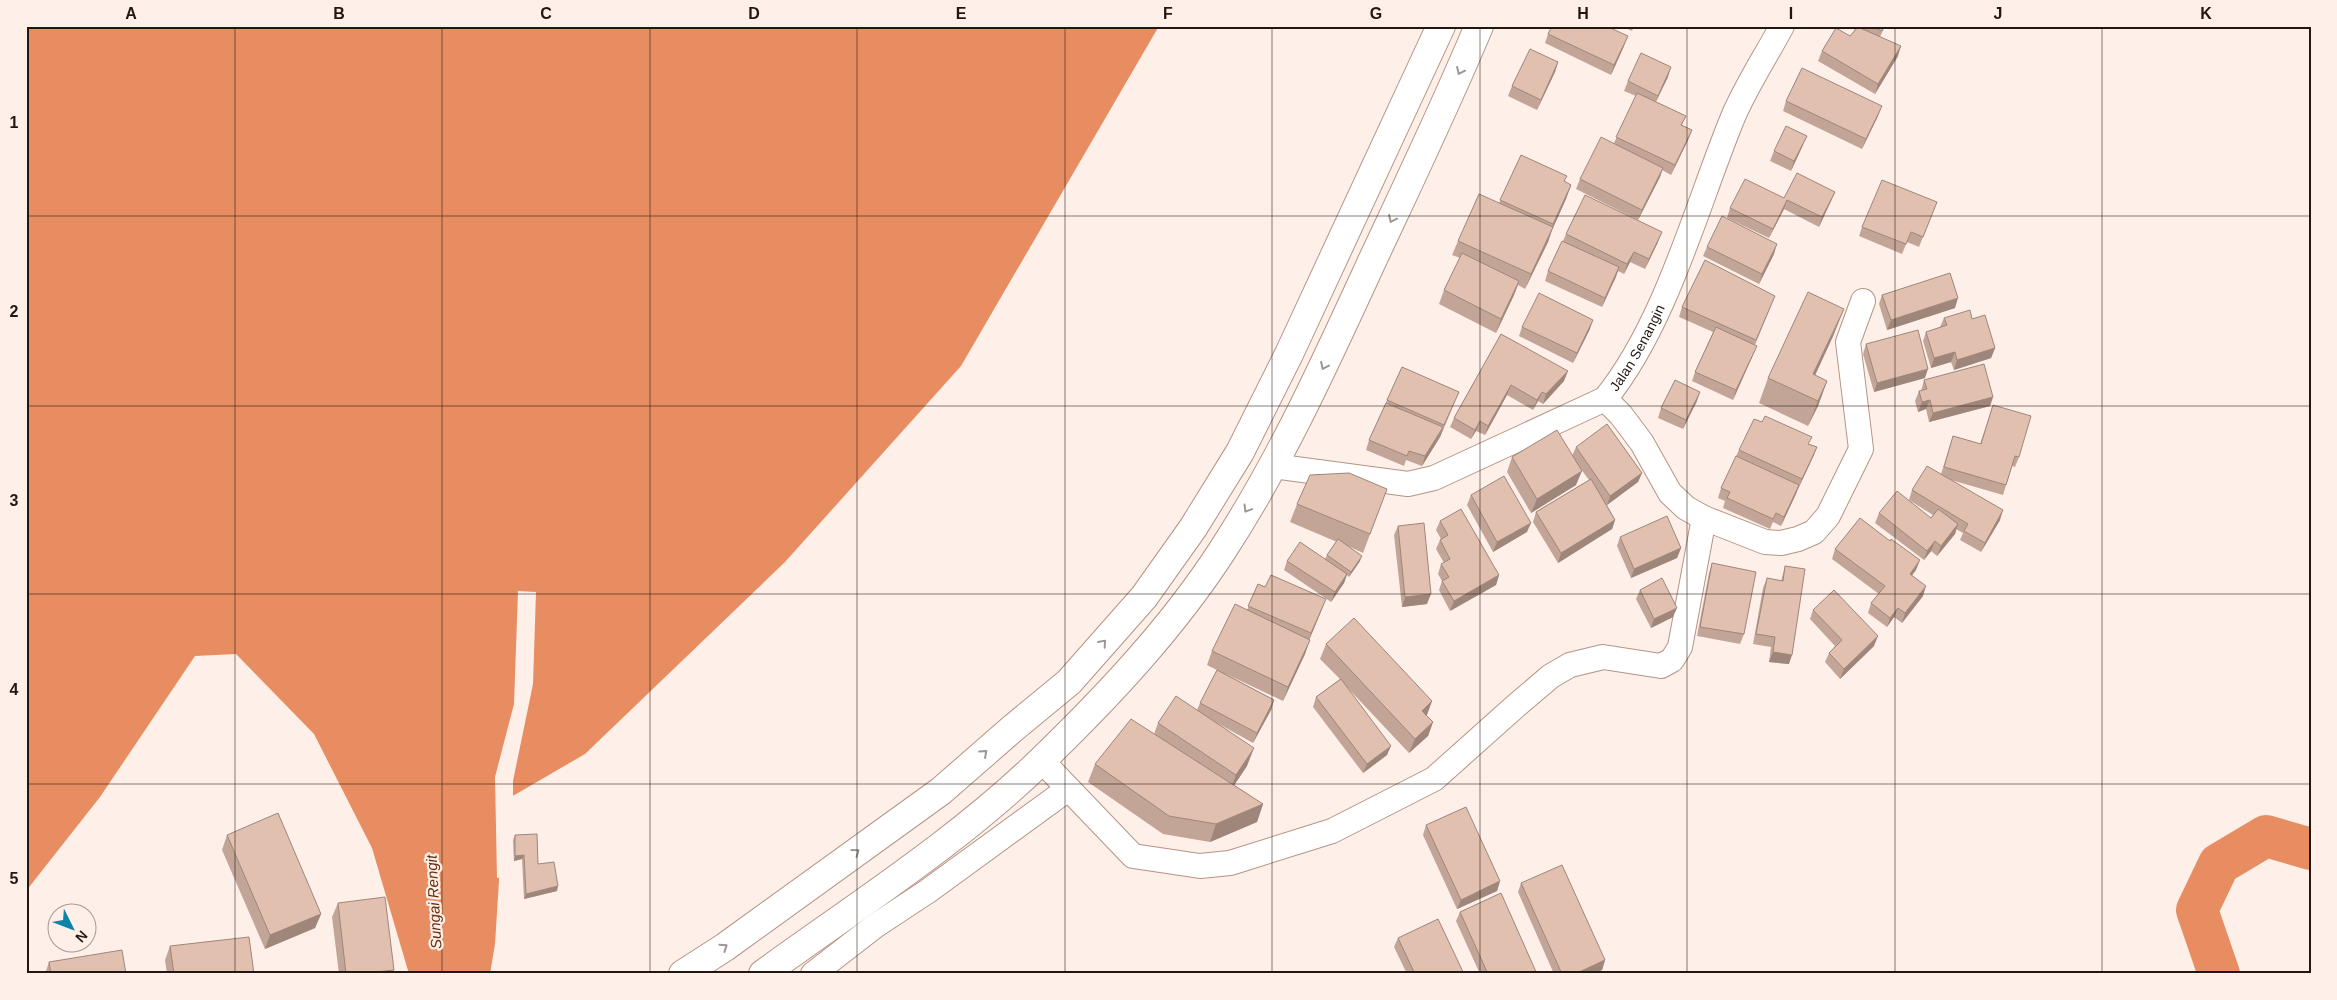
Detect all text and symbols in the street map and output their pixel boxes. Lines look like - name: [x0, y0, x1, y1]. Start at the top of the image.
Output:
- text: A: [125, 5, 137, 22]
- text: B: [333, 5, 345, 22]
- text: C: [540, 5, 552, 22]
- text: D: [748, 5, 760, 22]
- text: E: [956, 5, 967, 22]
- text: F: [1163, 5, 1173, 22]
- text: G: [1370, 5, 1382, 22]
- text: H: [1577, 5, 1589, 22]
- text: I: [1789, 5, 1793, 22]
- text: J: [1994, 5, 2002, 22]
- text: K: [2200, 5, 2212, 22]
- one-way arrow: [1456, 66, 1466, 75]
- text: 1: [10, 114, 19, 131]
- one-way arrow: [1388, 214, 1398, 223]
- street label: Jalan Senangin: [1606, 302, 1668, 394]
- text: 2: [10, 303, 19, 320]
- one-way arrow: [1320, 361, 1330, 370]
- text: 3: [10, 492, 19, 509]
- one-way arrow: [1243, 504, 1253, 513]
- one-way arrow: [1098, 639, 1107, 648]
- text: 4: [10, 681, 19, 698]
- one-way arrow: [979, 750, 988, 759]
- one-way arrow: [850, 849, 860, 858]
- water label: Sungai Rengit: [423, 854, 444, 950]
- text: 5: [10, 870, 19, 887]
- north arrow: [48, 902, 98, 952]
- text: N: [72, 928, 91, 946]
- one-way arrow: [718, 944, 728, 953]

